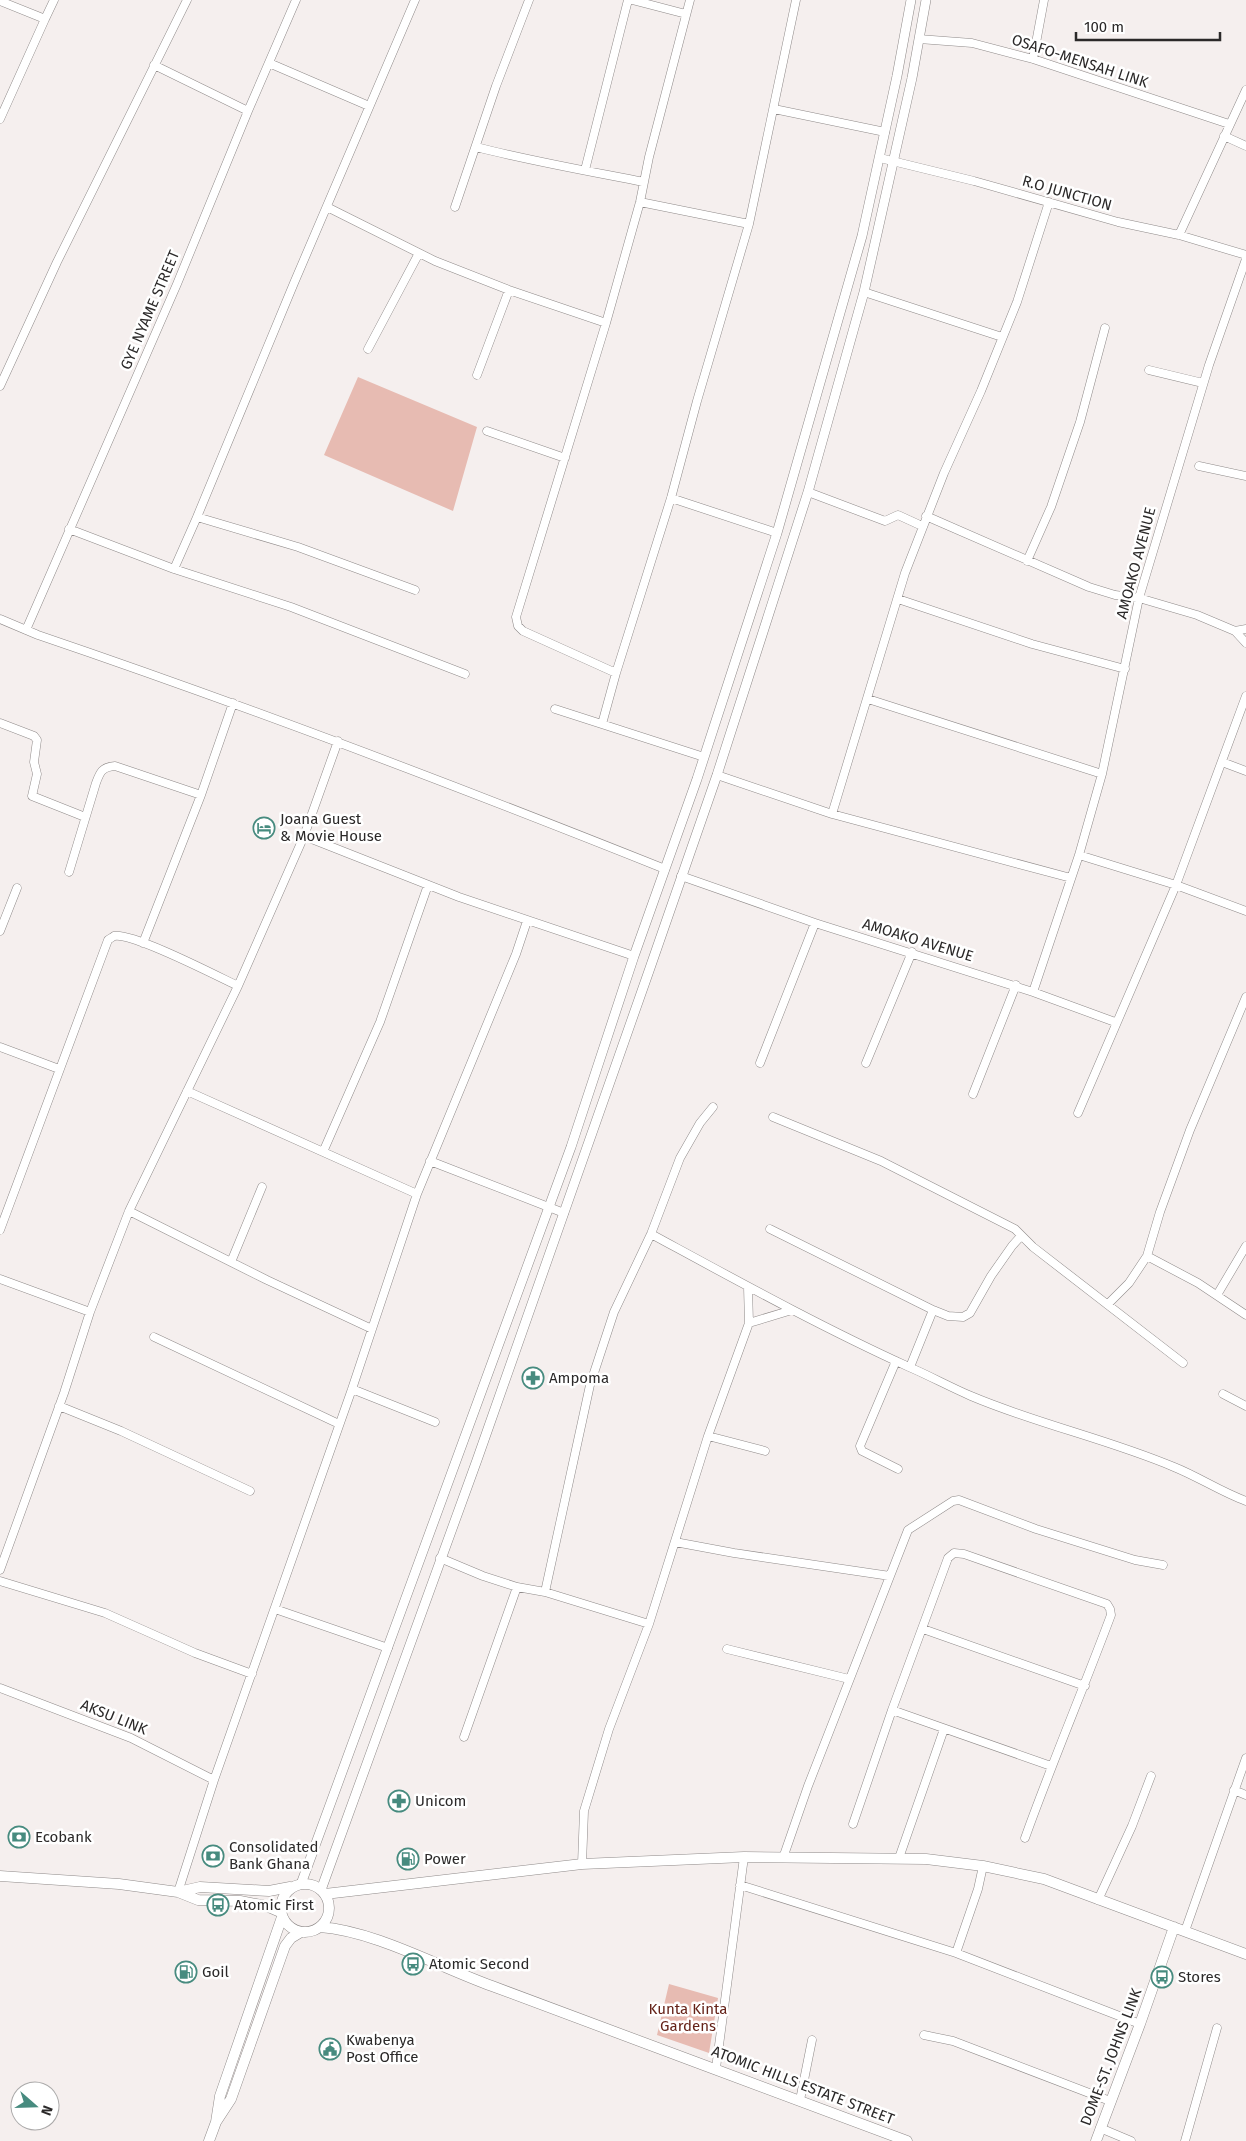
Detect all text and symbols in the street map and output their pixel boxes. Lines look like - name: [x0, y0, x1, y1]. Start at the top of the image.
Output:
- scale bar: [1076, 10, 1220, 42]
- text: 100 m: [1084, 18, 1124, 36]
- street label: OSAFO-MENSAH LINK: [1010, 30, 1151, 92]
- street label: R.O JUNCTION: [1020, 172, 1114, 214]
- street label: GYE NYAME STREET: [117, 247, 183, 372]
- street label: AMOAKO AVENUE: [1112, 505, 1160, 621]
- place label: Joana Guest & Movie House: [280, 810, 382, 845]
- hotel icon: Joana Guest & Movie House: [252, 816, 276, 840]
- street label: AMOAKO AVENUE: [860, 915, 976, 965]
- pharmacy icon: Ampoma: [521, 1366, 545, 1390]
- place label: Ampoma: [549, 1369, 609, 1387]
- street label: AKSU LINK: [78, 1695, 150, 1739]
- pharmacy icon: Unicom: [387, 1789, 411, 1813]
- place label: Unicom: [415, 1792, 466, 1810]
- bank icon: Ecobank: [7, 1825, 31, 1849]
- place label: Ecobank: [35, 1828, 92, 1846]
- place label: Consolidated Bank Ghana: [229, 1838, 319, 1873]
- bank icon: Consolidated Bank Ghana: [201, 1844, 225, 1868]
- fuel station icon: Power: [396, 1847, 420, 1871]
- place label: Power: [424, 1850, 466, 1868]
- bus stop icon: Atomic First: [206, 1893, 230, 1917]
- place label: Atomic First: [234, 1896, 314, 1914]
- bus stop icon: Atomic Second: [401, 1952, 425, 1976]
- place label: Atomic Second: [429, 1955, 530, 1973]
- fuel station icon: Goil: [174, 1960, 198, 1984]
- place label: Goil: [202, 1963, 229, 1981]
- bus stop icon: Stores: [1150, 1965, 1174, 1989]
- place label: Stores: [1178, 1968, 1221, 1986]
- street label: DOME-ST. JOHNS LINK: [1077, 1986, 1146, 2128]
- park label: Kunta Kinta Gardens: [649, 2000, 728, 2035]
- place label: Kwabenya Post Office: [346, 2031, 419, 2066]
- public building icon: Kwabenya Post Office: [318, 2037, 342, 2061]
- street label: ATOMIC HILLS ESTATE STREET: [709, 2042, 897, 2128]
- north arrow: [10, 2081, 60, 2131]
- text: N: [37, 2103, 56, 2118]

